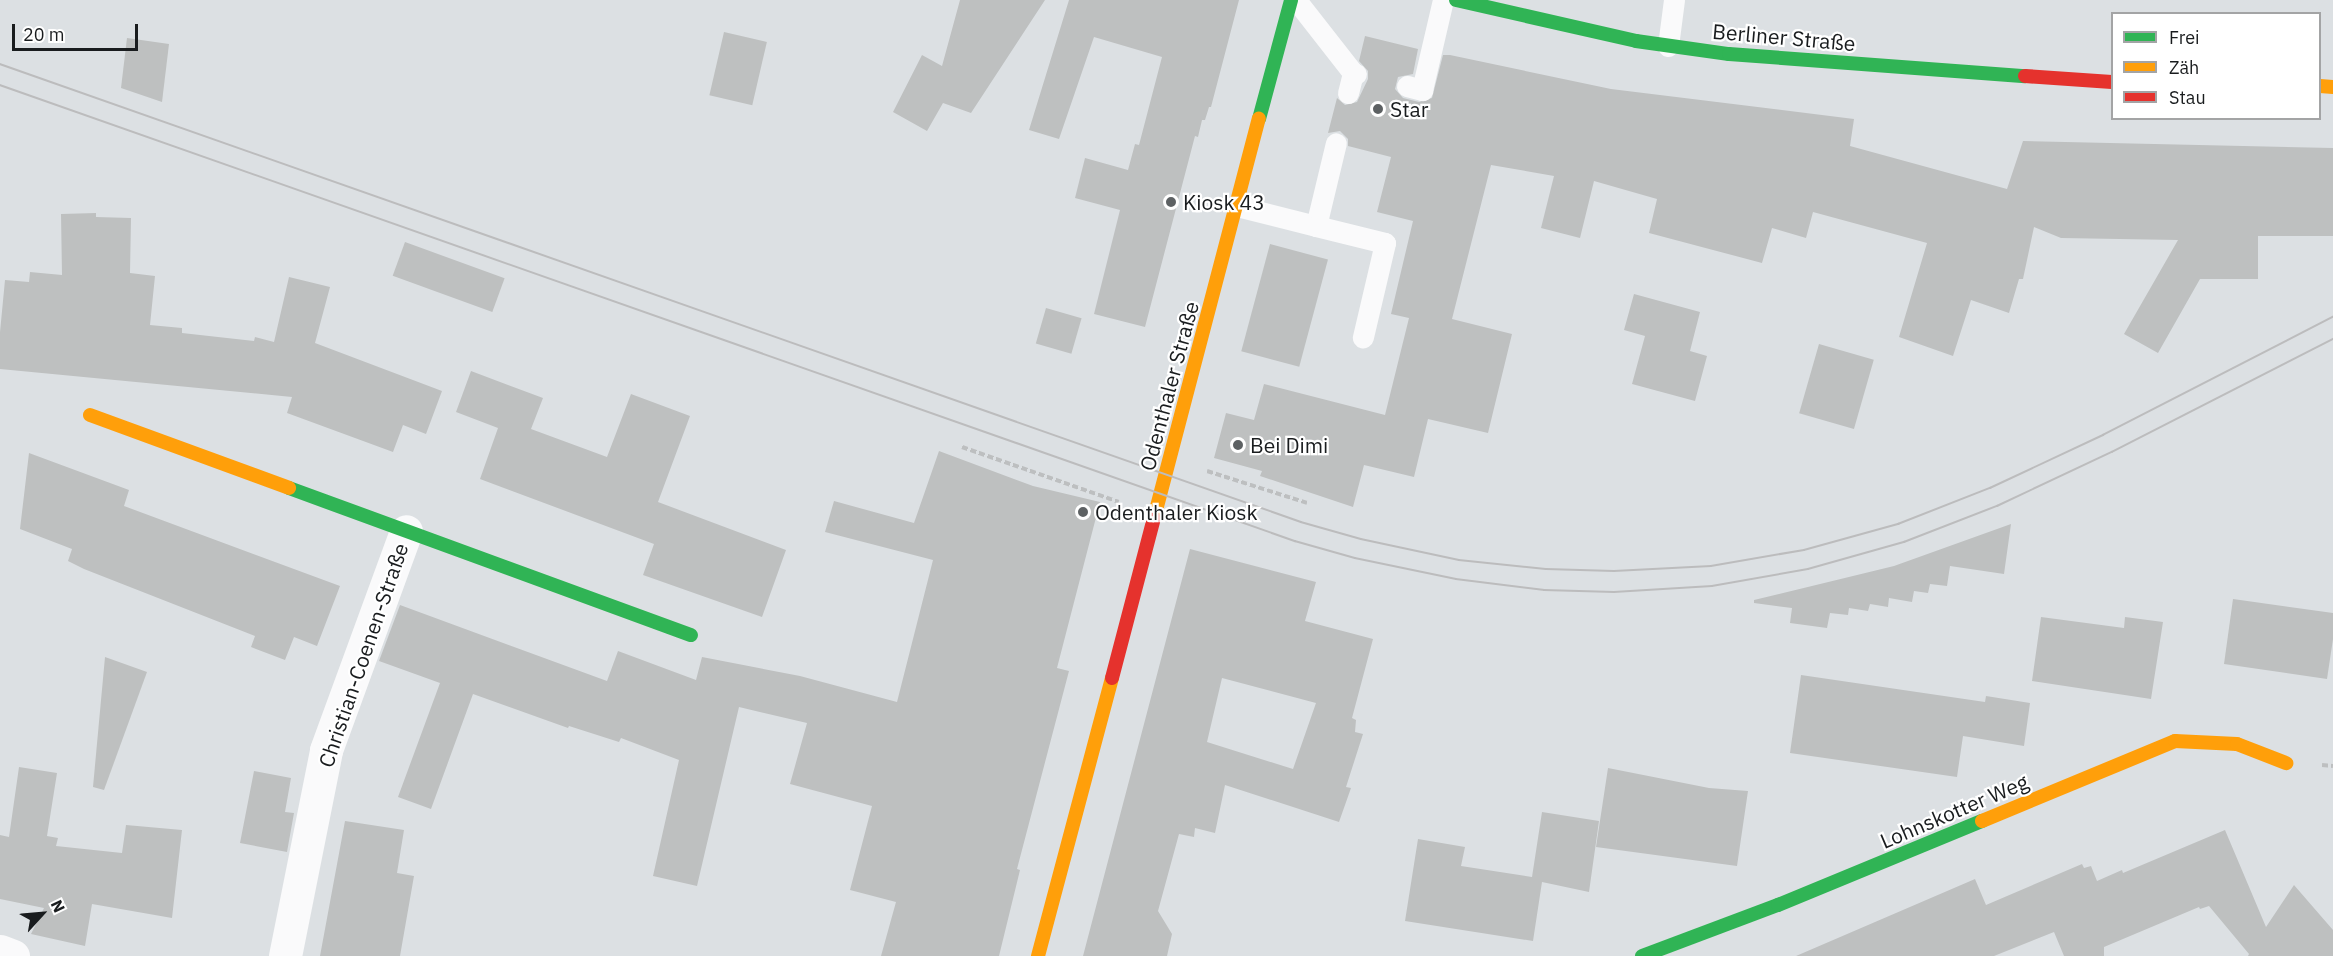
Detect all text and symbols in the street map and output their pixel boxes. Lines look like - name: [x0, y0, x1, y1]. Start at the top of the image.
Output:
- scale bar: [15, 12, 141, 50]
- legend: [2111, 12, 2321, 120]
- street label: Berliner Straße: [1711, 18, 1857, 56]
- text: 20 m: [23, 23, 65, 46]
- text: Frei: [2169, 26, 2200, 49]
- text: Zäh: [2169, 56, 2199, 79]
- text: Stau: [2169, 86, 2206, 109]
- place label: Star: [1390, 96, 1428, 122]
- marker: Star: [1371, 102, 1385, 116]
- place label: Kiosk 43: [1183, 189, 1265, 215]
- marker: Kiosk 43: [1164, 195, 1178, 209]
- street label: Odenthaler Straße: [1134, 299, 1204, 473]
- place label: Bei Dimi: [1250, 432, 1328, 458]
- marker: Bei Dimi: [1231, 438, 1245, 452]
- place label: Odenthaler Kiosk: [1095, 499, 1258, 525]
- marker: Odenthaler Kiosk: [1076, 505, 1090, 519]
- street label: Christian-Coenen-Straße: [313, 540, 413, 770]
- street label: Lohnskotter Weg: [1876, 768, 2032, 854]
- north arrow: [12, 884, 72, 944]
- text: N: [47, 897, 70, 916]

